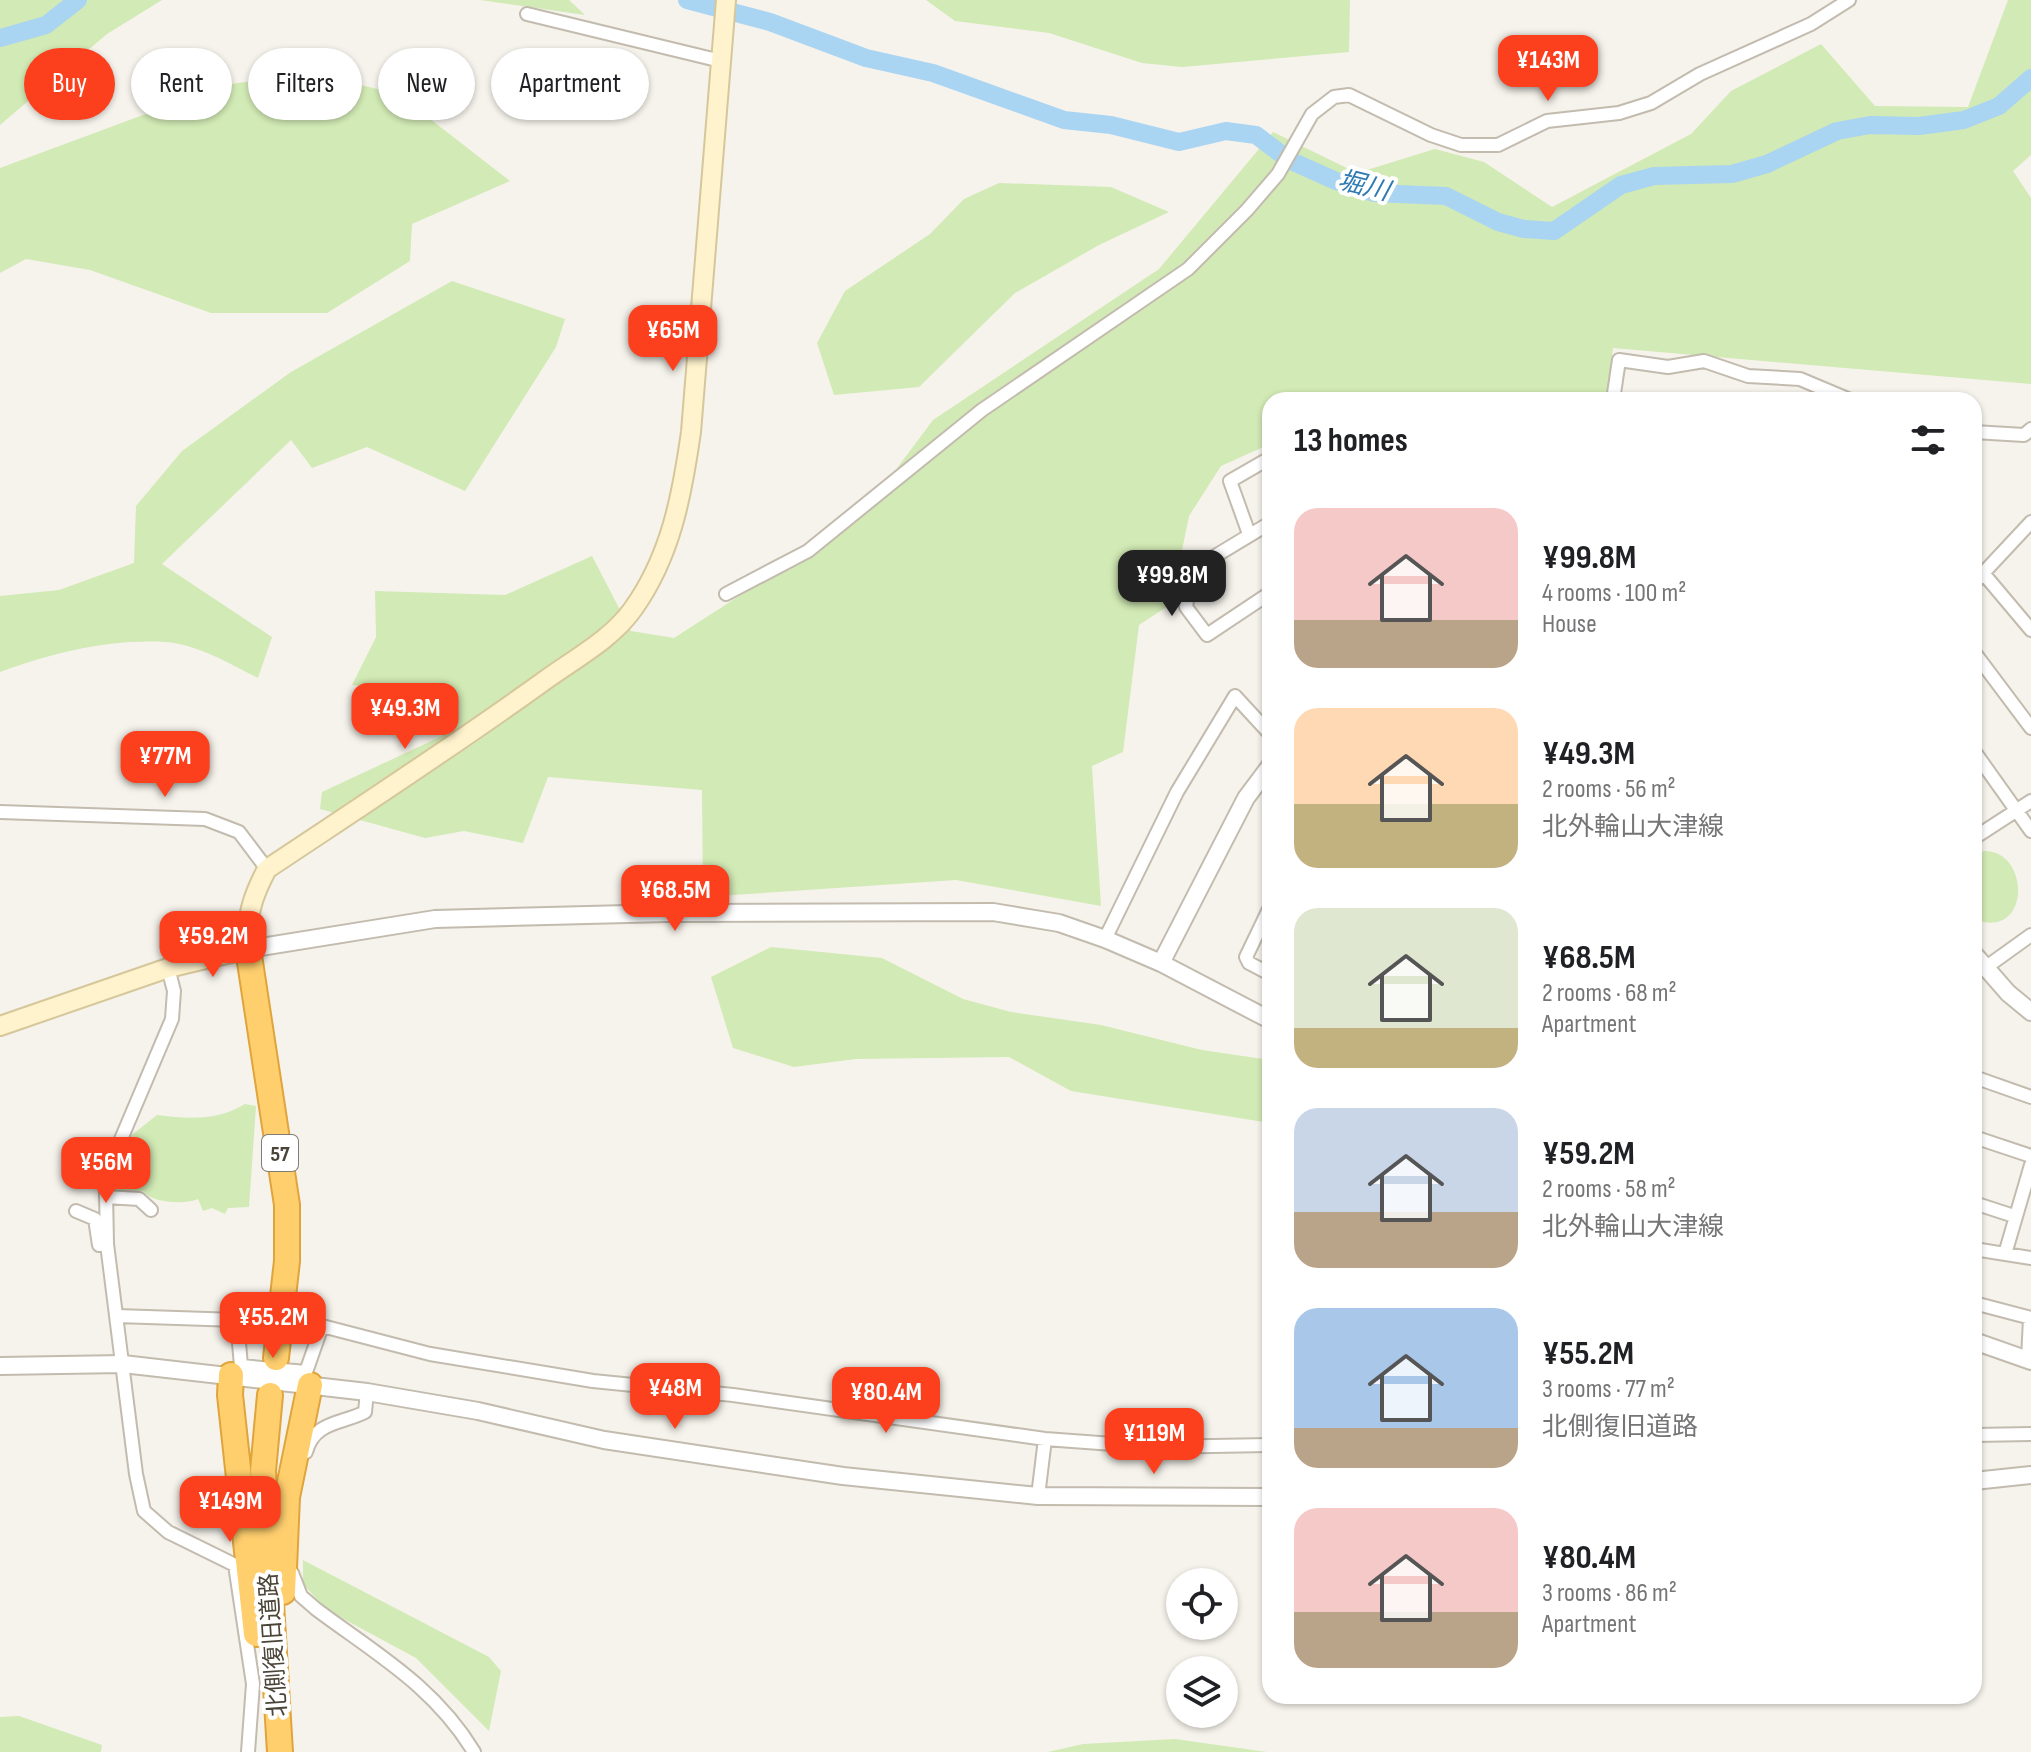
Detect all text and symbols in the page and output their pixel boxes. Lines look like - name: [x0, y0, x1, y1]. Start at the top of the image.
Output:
- pin: ¥143M: [1492, 35, 1604, 103]
- text: ¥143M: [1516, 45, 1580, 76]
- chip: Buy: [24, 48, 115, 120]
- chip: Rent: [131, 48, 232, 120]
- chip: Filters: [248, 48, 362, 120]
- chip: New: [378, 48, 475, 120]
- chip: Apartment: [491, 48, 649, 120]
- water label: 堀川: [1335, 165, 1396, 209]
- pin: ¥65M: [626, 305, 720, 373]
- text: ¥65M: [646, 315, 700, 346]
- icon: filters: [1906, 418, 1950, 462]
- text: 13 homes: [1294, 420, 1408, 461]
- text: ¥99.8M: [1542, 537, 1636, 578]
- icon: home: [1358, 540, 1454, 636]
- pin: ¥99.8M: [1107, 550, 1237, 618]
- text: ¥99.8M: [1136, 560, 1208, 591]
- text: 4 rooms · 100 m²: [1542, 578, 1686, 609]
- text: House: [1542, 609, 1597, 640]
- pin: ¥49.3M: [340, 683, 470, 751]
- text: ¥49.3M: [369, 693, 441, 724]
- pin: ¥77M: [118, 731, 212, 799]
- text: ¥49.3M: [1542, 733, 1635, 774]
- icon: home: [1358, 740, 1454, 836]
- text: ¥77M: [139, 741, 191, 772]
- text: 2 rooms · 56 m²: [1542, 774, 1676, 805]
- text: 北外輪山大津線: [1542, 812, 1724, 843]
- pin: ¥68.5M: [610, 865, 740, 933]
- text: ¥68.5M: [639, 875, 711, 906]
- pin: ¥59.2M: [148, 911, 278, 979]
- text: ¥59.2M: [178, 921, 248, 952]
- text: ¥68.5M: [1542, 937, 1636, 978]
- icon: home: [1358, 940, 1454, 1036]
- text: 2 rooms · 68 m²: [1542, 978, 1677, 1009]
- text: Apartment: [1542, 1009, 1636, 1040]
- text: ¥59.2M: [1542, 1133, 1635, 1174]
- road number: 57: [262, 1135, 298, 1171]
- pin: ¥56M: [59, 1137, 153, 1205]
- icon: home: [1358, 1140, 1454, 1236]
- text: ¥56M: [79, 1147, 133, 1178]
- text: 2 rooms · 58 m²: [1542, 1174, 1676, 1205]
- text: 北外輪山大津線: [1542, 1212, 1724, 1243]
- pin: ¥55.2M: [208, 1292, 338, 1360]
- text: ¥55.2M: [238, 1302, 308, 1333]
- text: ¥55.2M: [1542, 1333, 1634, 1374]
- icon: home: [1358, 1340, 1454, 1436]
- pin: ¥48M: [628, 1363, 722, 1431]
- pin: ¥80.4M: [821, 1367, 951, 1435]
- text: ¥48M: [648, 1373, 702, 1404]
- text: 3 rooms · 77 m²: [1542, 1374, 1675, 1405]
- text: ¥80.4M: [850, 1377, 922, 1408]
- pin: ¥119M: [1098, 1408, 1210, 1476]
- text: 北側復旧道路: [1542, 1412, 1698, 1443]
- text: ¥119M: [1123, 1418, 1185, 1449]
- pin: ¥149M: [174, 1476, 286, 1544]
- text: ¥149M: [198, 1486, 262, 1517]
- text: ¥80.4M: [1542, 1537, 1636, 1578]
- icon: home: [1358, 1540, 1454, 1636]
- map controls: [1166, 1568, 1238, 1728]
- button: locate: [1166, 1568, 1238, 1640]
- street label: 北側復旧道路: [254, 1572, 293, 1718]
- text: 3 rooms · 86 m²: [1542, 1578, 1677, 1609]
- text: Apartment: [1542, 1609, 1636, 1640]
- button: layers: [1166, 1656, 1238, 1728]

